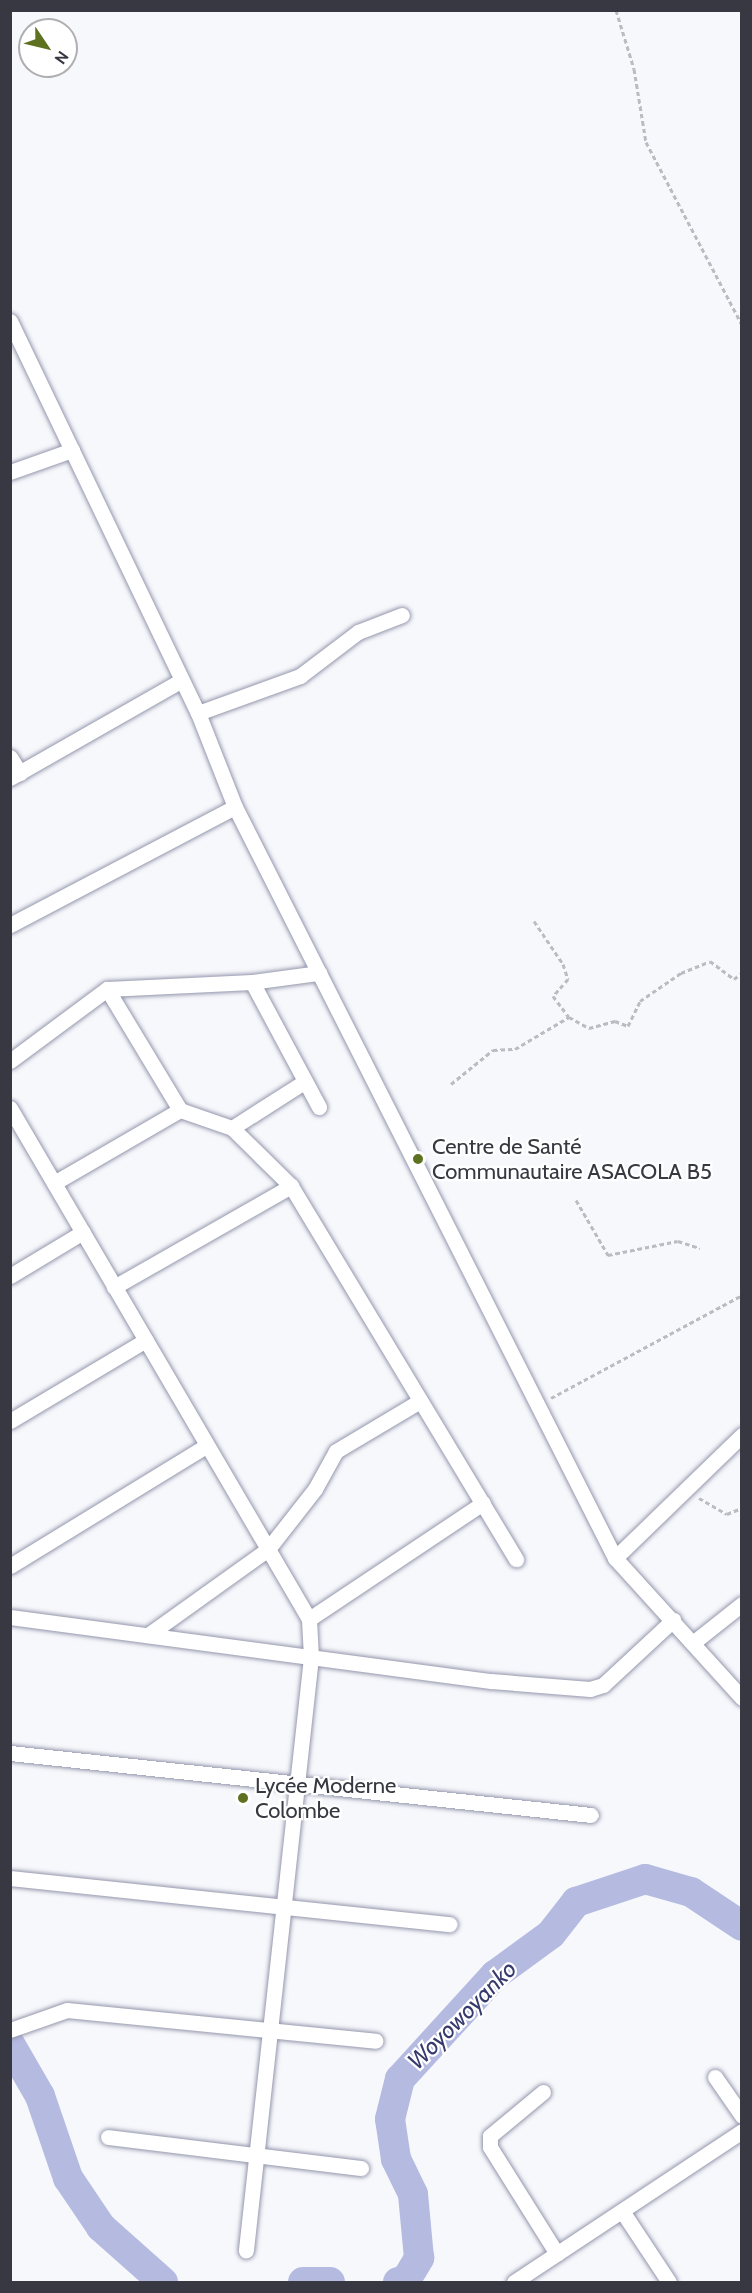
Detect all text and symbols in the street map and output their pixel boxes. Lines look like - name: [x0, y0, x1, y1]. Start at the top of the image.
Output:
- north arrow: [18, 18, 78, 78]
- text: N: [50, 47, 73, 68]
- place label: Centre de Santé Communautaire ASACOLA B5: [432, 1133, 712, 1184]
- marker: Centre de Santé Communautaire ASACOLA B5: [409, 1150, 427, 1168]
- place label: Lycée Moderne Colombe: [255, 1772, 396, 1824]
- marker: Lycée Moderne Colombe: [236, 1791, 250, 1805]
- water label: Woyowoyanko: [402, 1955, 522, 2075]

